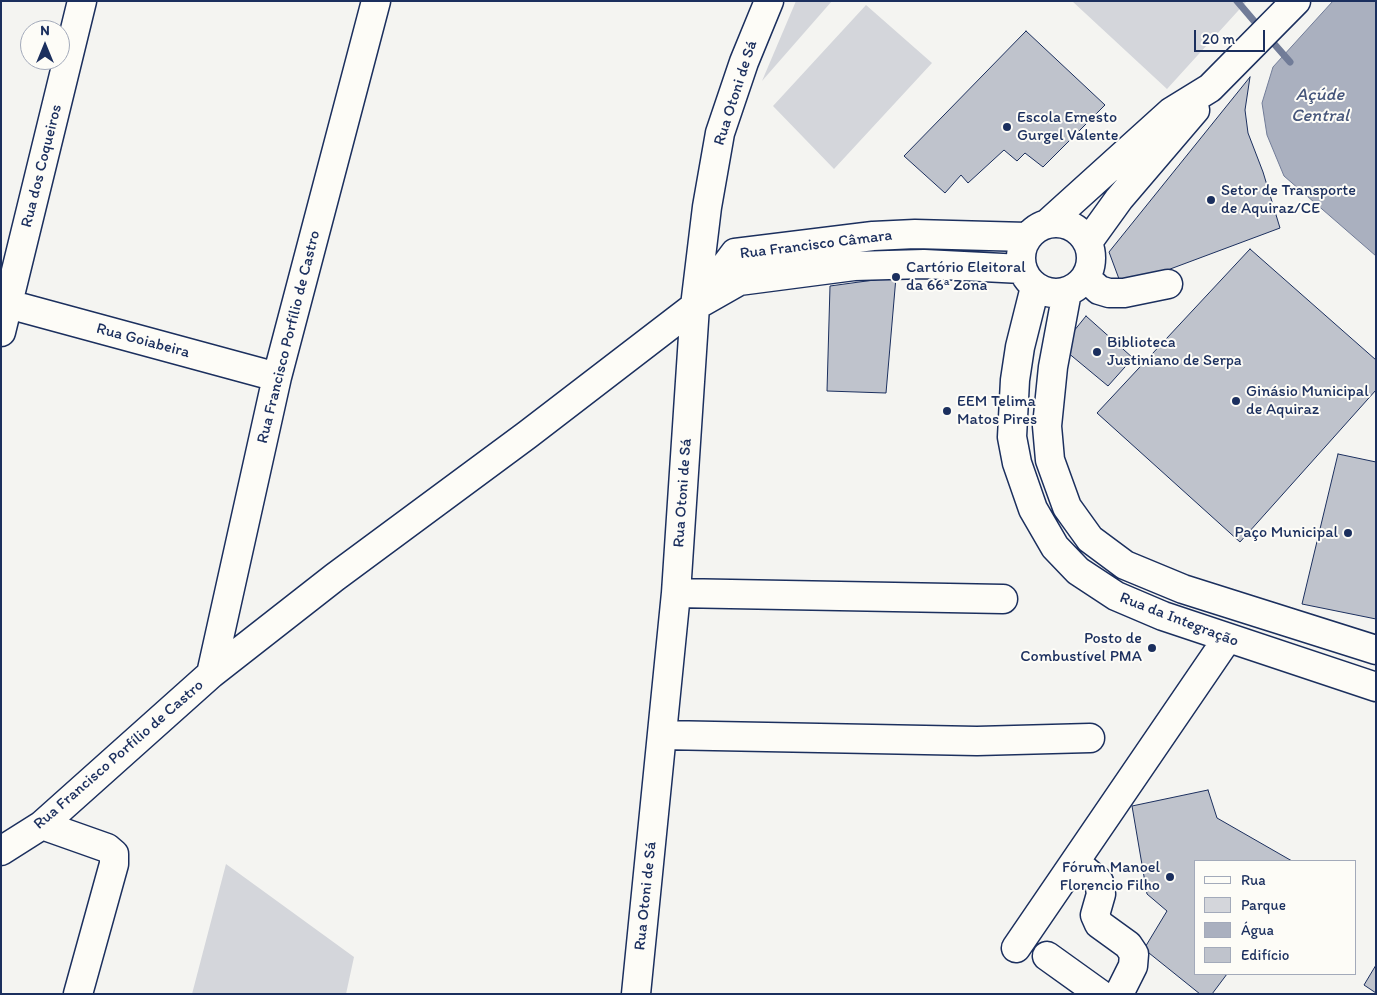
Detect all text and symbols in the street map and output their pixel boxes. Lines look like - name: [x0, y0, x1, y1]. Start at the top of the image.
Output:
- north arrow: [20, 20, 70, 70]
- scale bar: [1197, 20, 1268, 52]
- text: N: [40, 22, 50, 39]
- text: 20 m: [1202, 30, 1235, 48]
- street label: Rua Otoni de Sá: [710, 38, 762, 148]
- water label: Açúde Central: [1291, 84, 1349, 126]
- street label: Rua dos Coqueiros: [17, 102, 67, 230]
- place label: Escola Ernesto Gurgel Valente: [1017, 108, 1119, 146]
- marker: Escola Ernesto Gurgel Valente: [1001, 121, 1013, 133]
- place label: Setor de Transporte de Aquiraz/CE: [1221, 181, 1356, 219]
- marker: Setor de Transporte de Aquiraz/CE: [1205, 194, 1217, 206]
- street label: Rua Francisco Câmara: [739, 226, 893, 264]
- street label: Rua Francisco Porfílio de Castro: [253, 228, 325, 446]
- place label: Cartório Eleitoral da 66ª Zona: [906, 258, 1026, 296]
- marker: Cartório Eleitoral da 66ª Zona: [890, 271, 902, 283]
- street label: Rua Goiabeira: [94, 319, 192, 363]
- place label: Biblioteca Justiniano de Serpa: [1107, 333, 1242, 371]
- marker: Biblioteca Justiniano de Serpa: [1091, 346, 1103, 358]
- place label: Ginásio Municipal de Aquiraz: [1246, 382, 1369, 420]
- place label: EEM Telima Matos Pires: [957, 392, 1037, 430]
- marker: Ginásio Municipal de Aquiraz: [1230, 395, 1242, 407]
- marker: EEM Telima Matos Pires: [941, 405, 953, 417]
- street label: Rua Otoni de Sá: [670, 438, 696, 548]
- place label: Paço Municipal: [1235, 523, 1338, 543]
- marker: Paço Municipal: [1342, 527, 1354, 539]
- street label: Rua da Integração: [1117, 589, 1241, 651]
- place label: Posto de Combustível PMA: [1020, 629, 1142, 667]
- marker: Posto de Combustível PMA: [1146, 642, 1158, 654]
- street label: Rua Francisco Porfílio de Castro: [30, 676, 208, 834]
- street label: Rua Otoni de Sá: [631, 841, 661, 951]
- place label: Fórum Manoel Florencio Filho: [1060, 858, 1160, 896]
- legend: [1194, 860, 1357, 975]
- marker: Fórum Manoel Florencio Filho: [1164, 871, 1176, 883]
- text: Rua: [1241, 871, 1266, 889]
- text: Parque: [1241, 896, 1286, 914]
- text: Água: [1241, 921, 1274, 939]
- text: Edifício: [1241, 946, 1289, 964]

